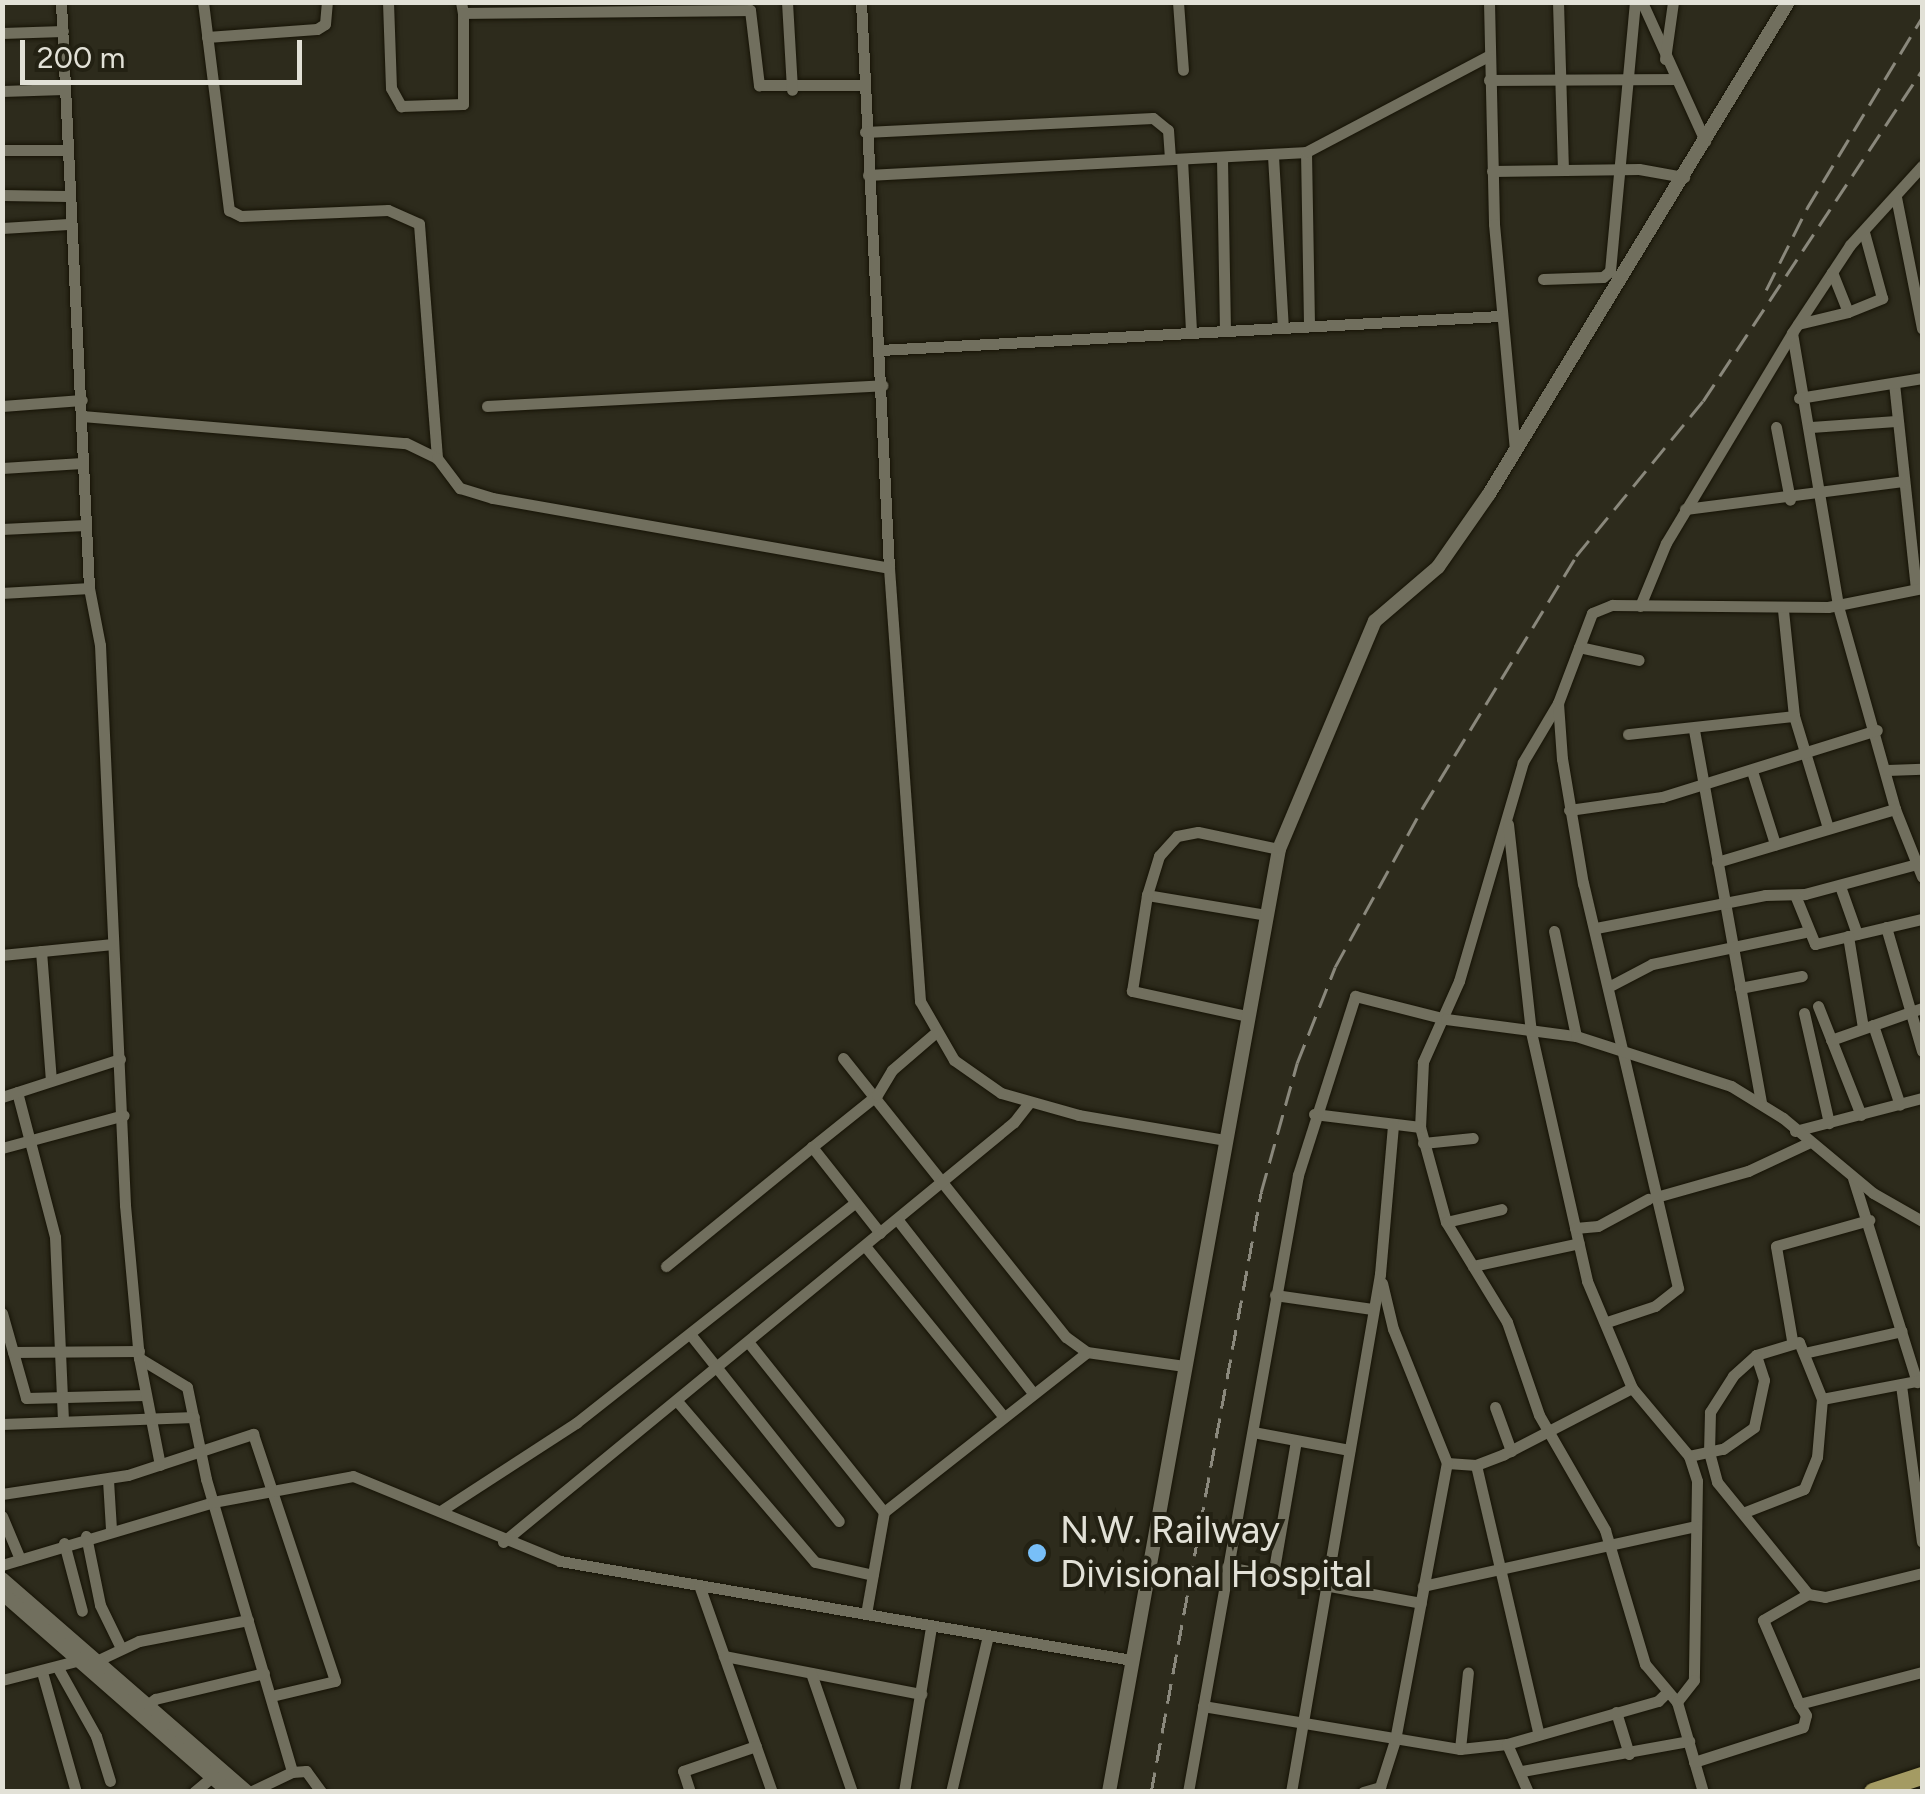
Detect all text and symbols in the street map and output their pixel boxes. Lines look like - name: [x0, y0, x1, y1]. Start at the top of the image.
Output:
- scale bar: [25, 20, 308, 82]
- text: 200 m: [37, 39, 125, 76]
- place label: N.W. Railway Divisional Hospital: [1060, 1508, 1372, 1598]
- marker: N.W. Railway Divisional Hospital: [1024, 1540, 1050, 1566]

